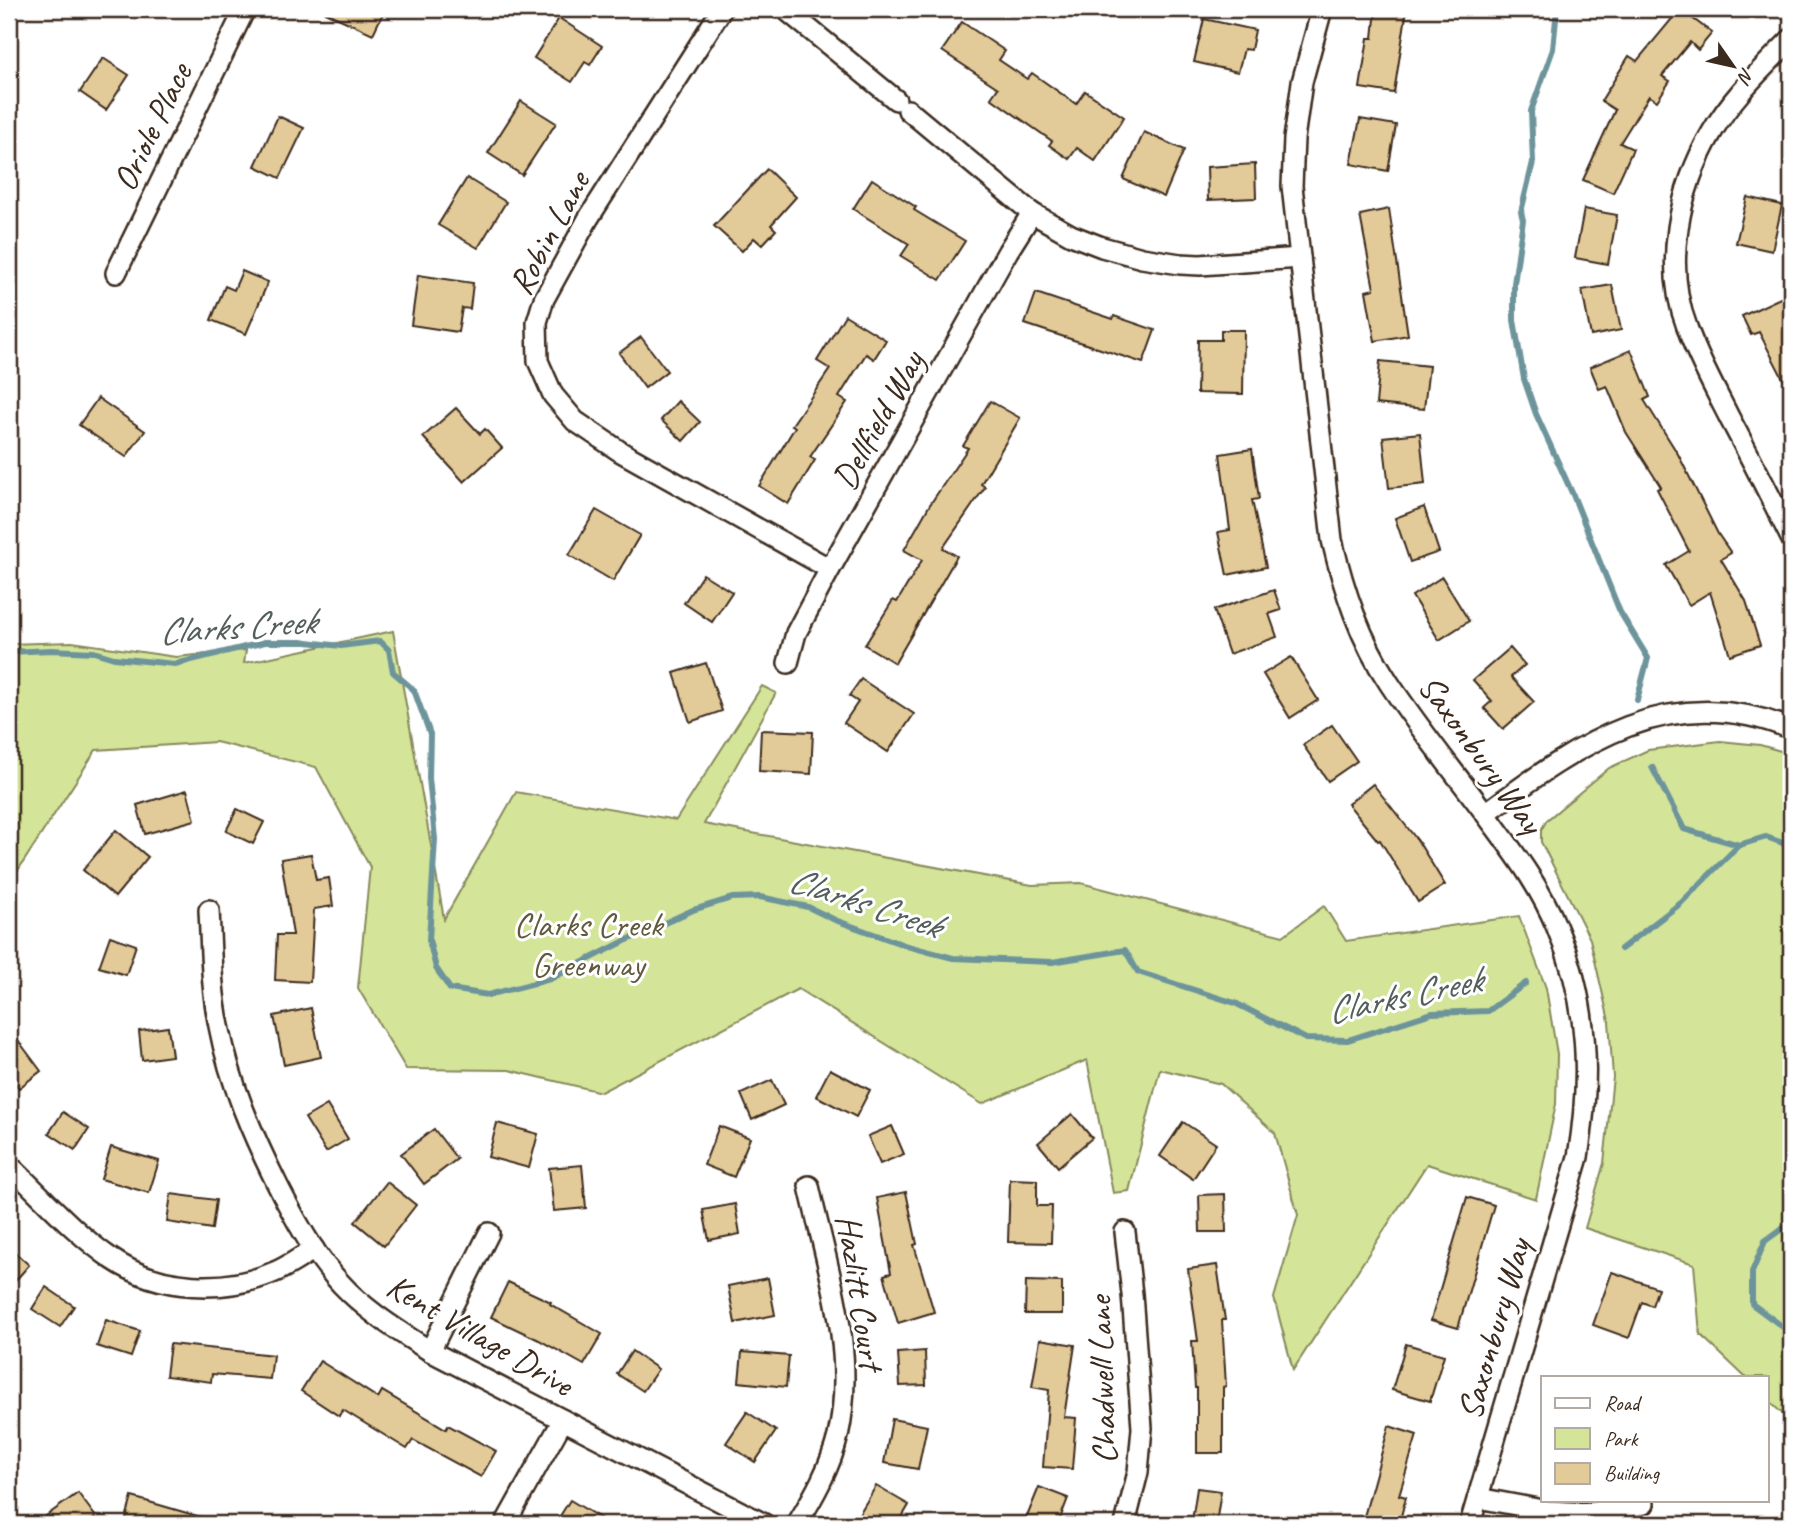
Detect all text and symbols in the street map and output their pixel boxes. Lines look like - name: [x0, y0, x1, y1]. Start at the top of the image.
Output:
- north arrow: [1699, 32, 1769, 102]
- street label: Oriole Place: [102, 54, 203, 198]
- text: N: [1731, 63, 1760, 89]
- street label: Robin Lane: [498, 161, 601, 302]
- street label: Dellfield Way: [822, 341, 935, 497]
- water label: Clarks Creek: [157, 597, 324, 655]
- street label: Saxonbury Way: [1408, 666, 1556, 845]
- water label: Clarks Creek: [783, 855, 954, 951]
- park label: Clarks Creek Greenway: [514, 902, 664, 987]
- water label: Clarks Creek: [1322, 954, 1493, 1034]
- street label: Hazlitt Court: [826, 1211, 895, 1377]
- street label: Saxonbury Way: [1447, 1231, 1542, 1424]
- street label: Kent Village Drive: [379, 1264, 583, 1408]
- street label: Chadwell Lane: [1076, 1293, 1127, 1465]
- legend: [1541, 1376, 1769, 1502]
- text: Road: [1604, 1390, 1643, 1416]
- text: Park: [1604, 1426, 1639, 1452]
- text: Building: [1604, 1460, 1661, 1486]

